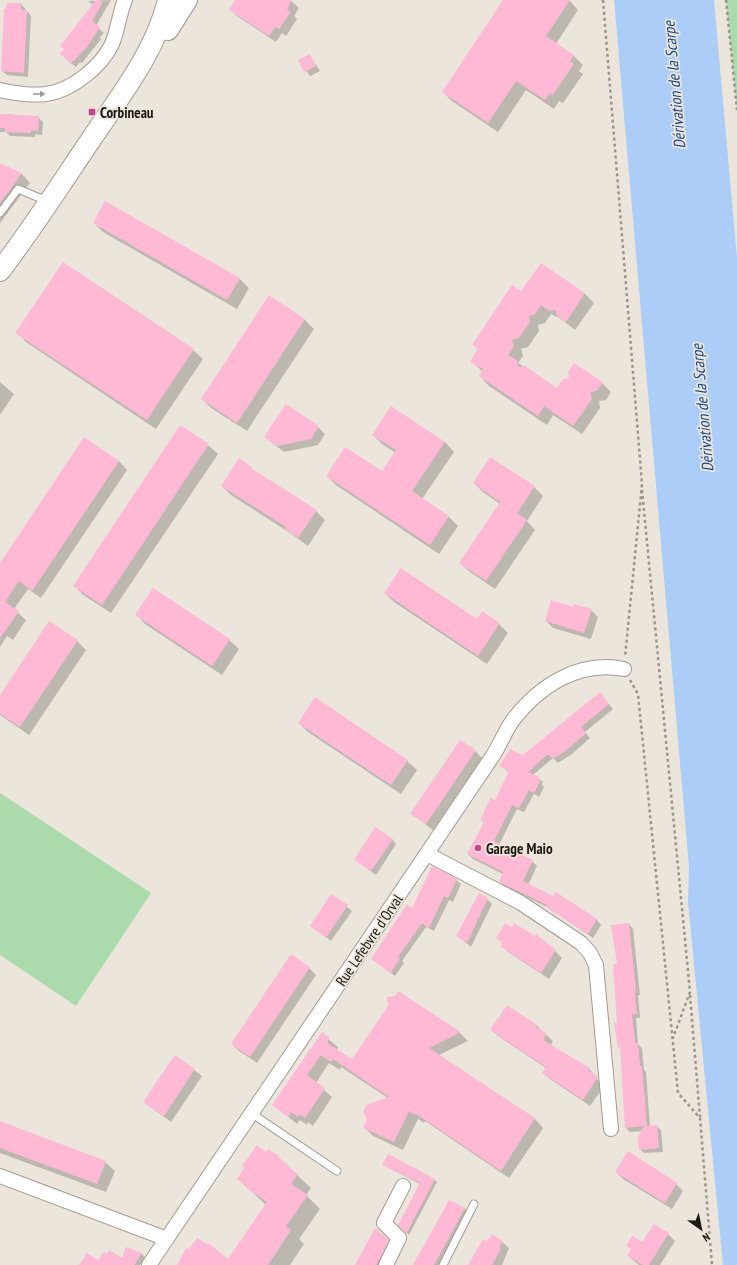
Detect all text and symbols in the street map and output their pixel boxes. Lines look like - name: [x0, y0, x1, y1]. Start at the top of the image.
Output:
- water label: Dérivation de la Scarpe: [658, 19, 690, 150]
- one-way arrow: [33, 91, 46, 97]
- place label: Corbineau: [100, 103, 154, 122]
- marker: Corbineau: [87, 107, 97, 117]
- water label: Dérivation de la Scarpe: [686, 342, 718, 473]
- place label: Garage Maio: [486, 839, 553, 858]
- marker: Garage Maio: [473, 843, 483, 853]
- street label: Rue Lefebvre d'Orval: [331, 890, 407, 990]
- north arrow: [681, 1209, 721, 1249]
- text: N: [700, 1230, 713, 1245]

